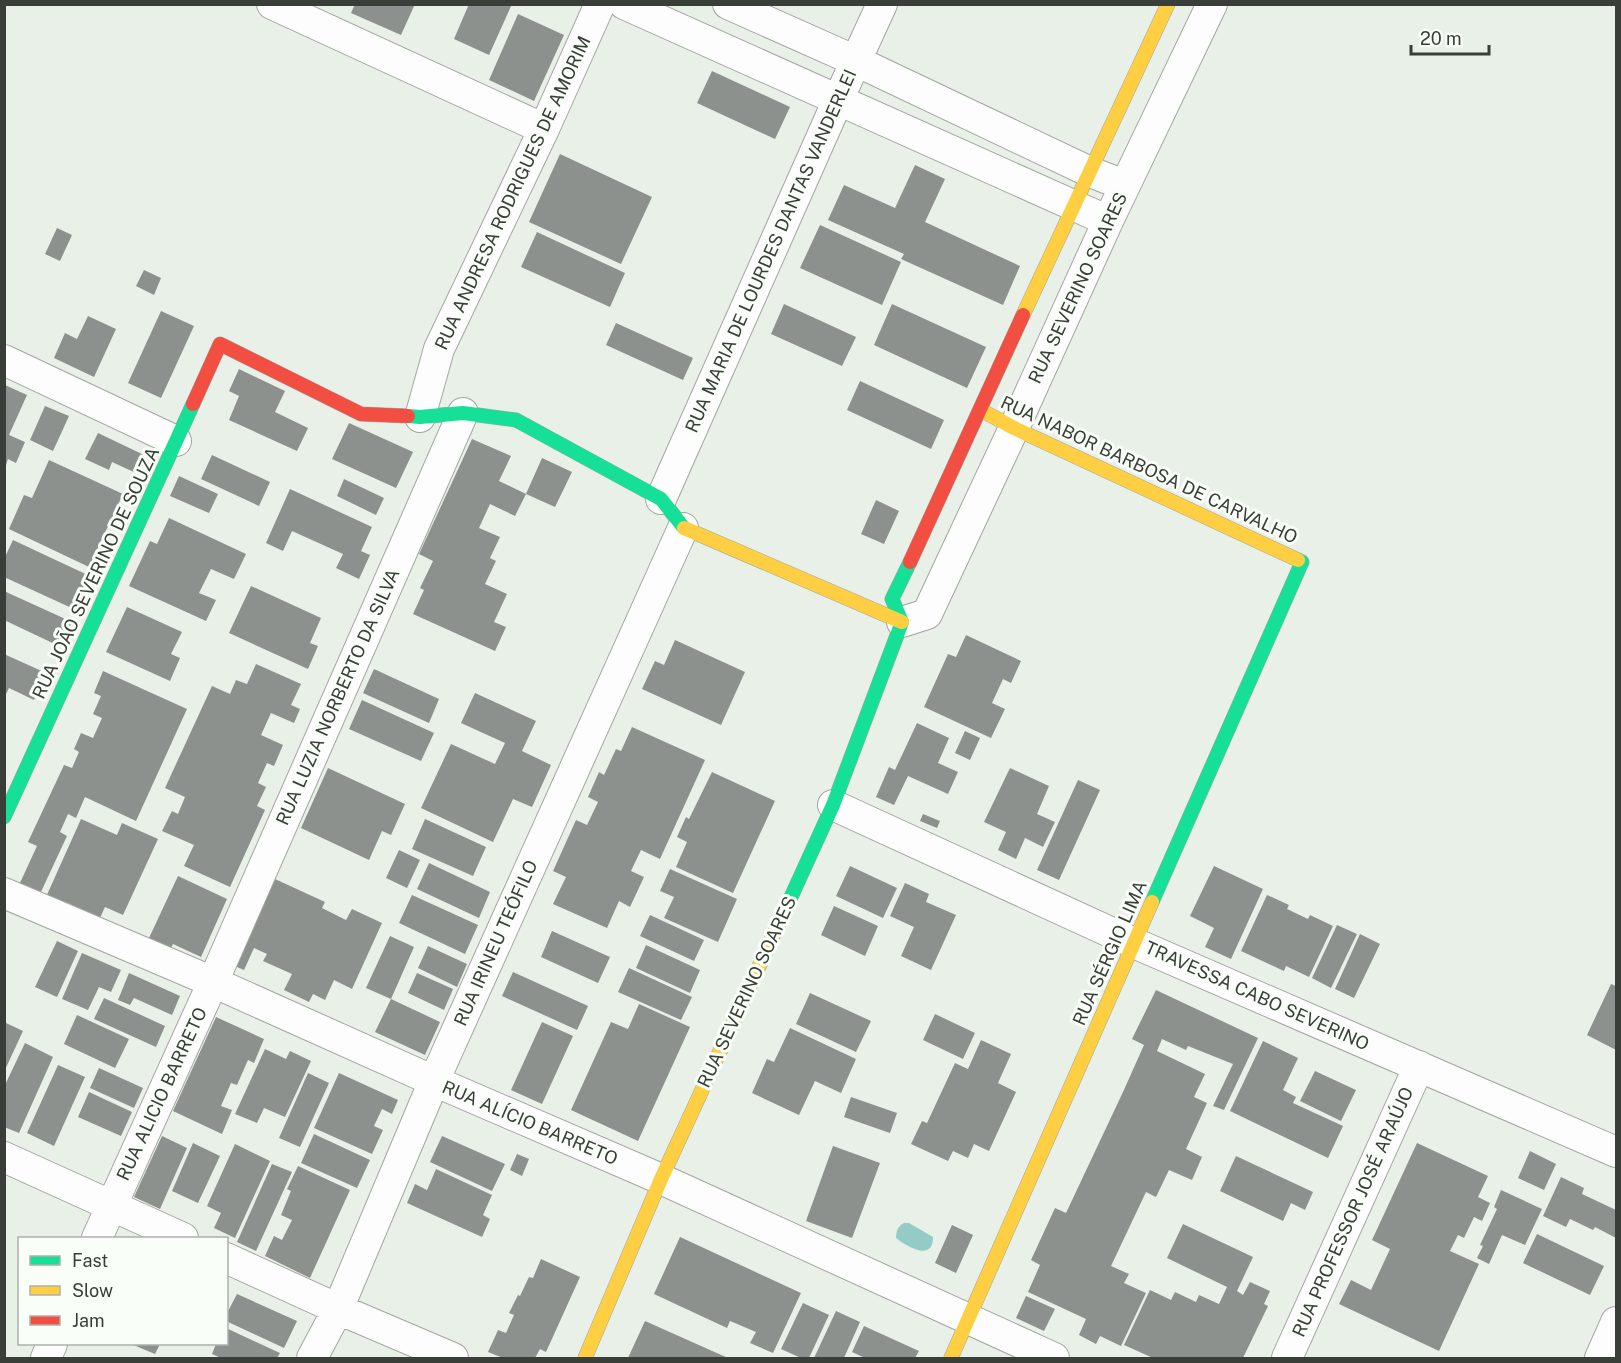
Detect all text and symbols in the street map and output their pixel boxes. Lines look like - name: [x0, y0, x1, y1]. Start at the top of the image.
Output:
- scale bar: [1411, 18, 1489, 56]
- text: 20 m: [1420, 28, 1462, 49]
- street label: RUA ANDRESA RODRIGUES DE AMORIM: [430, 33, 595, 353]
- street label: RUA MARIA DE LOURDES DANTAS VANDERLEI: [681, 66, 860, 436]
- street label: RUA SEVERINO SOARES: [1024, 189, 1131, 387]
- street label: RUA NABOR BARBOSA DE CARVALHO: [998, 391, 1301, 548]
- street label: RUA JOÃO SEVERINO DE SOUZA: [27, 443, 163, 702]
- street label: RUA LUZIA NORBERTO DA SILVA: [271, 565, 404, 828]
- street label: RUA IRINEU TEÓFILO: [449, 856, 542, 1029]
- street label: RUA SÉRGIO LIMA: [1067, 877, 1151, 1028]
- street label: RUA SEVERINO SOARES: [693, 893, 800, 1091]
- street label: TRAVESSA CABO SEVERINO: [1142, 936, 1373, 1055]
- street label: RUA ALICIO BARRETO: [112, 1004, 211, 1184]
- street label: RUA ALÍCIO BARRETO: [439, 1075, 622, 1169]
- street label: RUA PROFESSOR JOSÉ ARAÚJO: [1287, 1083, 1417, 1340]
- legend: [18, 1237, 228, 1345]
- text: Fast: [72, 1250, 108, 1271]
- text: Slow: [72, 1280, 113, 1301]
- text: Jam: [72, 1310, 105, 1331]

